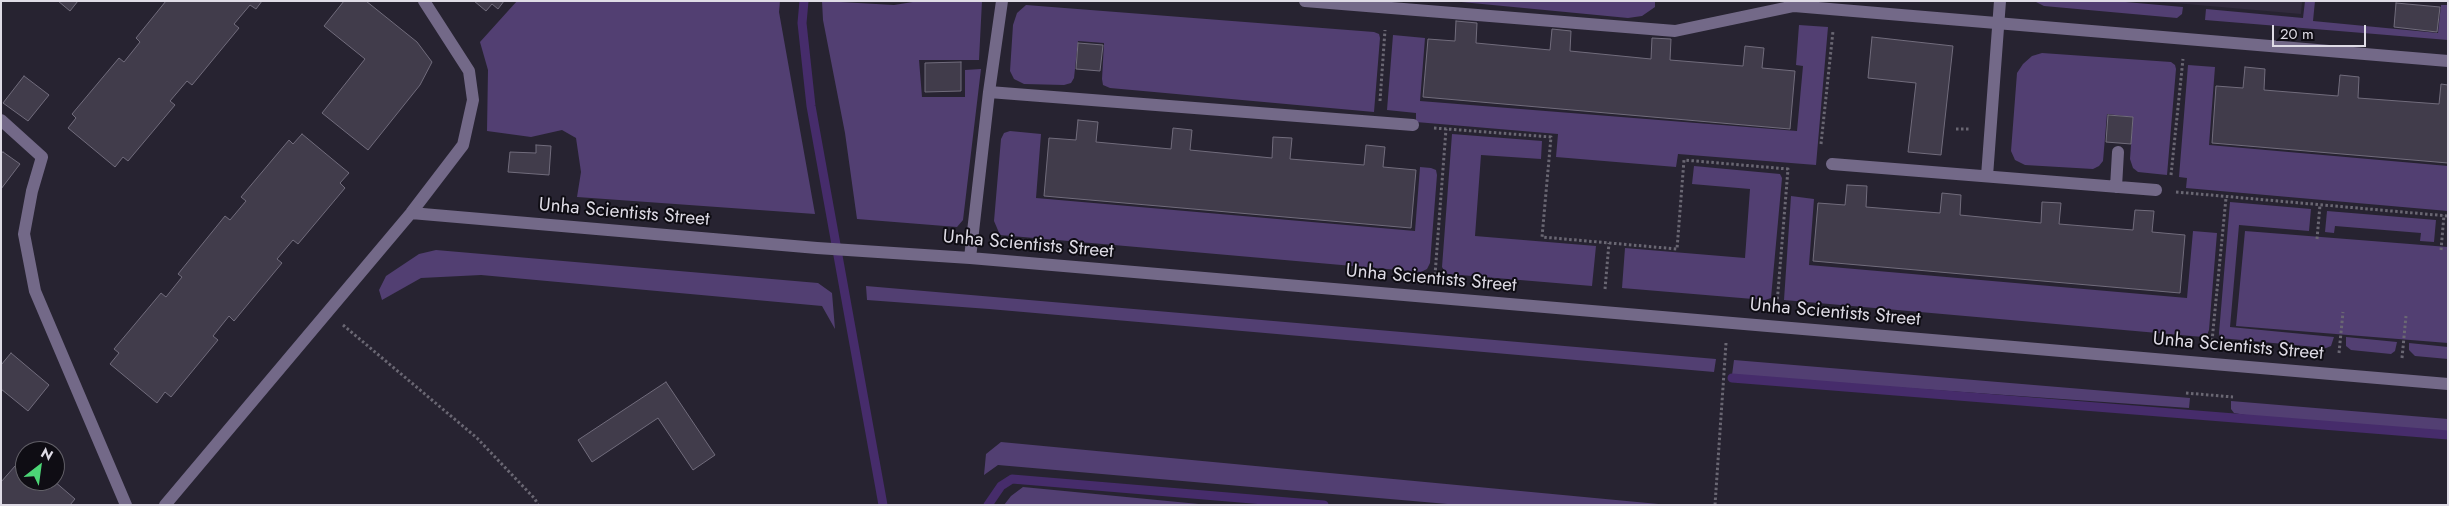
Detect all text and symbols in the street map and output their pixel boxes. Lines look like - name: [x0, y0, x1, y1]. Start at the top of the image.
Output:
- scale bar: [2274, 15, 2368, 47]
- text: 20 m: [2280, 23, 2314, 45]
- street label: Unha Scientists Street: [538, 194, 710, 232]
- street label: Unha Scientists Street: [942, 226, 1114, 264]
- street label: Unha Scientists Street: [1345, 260, 1517, 298]
- street label: Unha Scientists Street: [1749, 294, 1921, 332]
- street label: Unha Scientists Street: [2152, 328, 2324, 366]
- north arrow: [15, 441, 65, 491]
- text: N: [37, 442, 57, 465]

